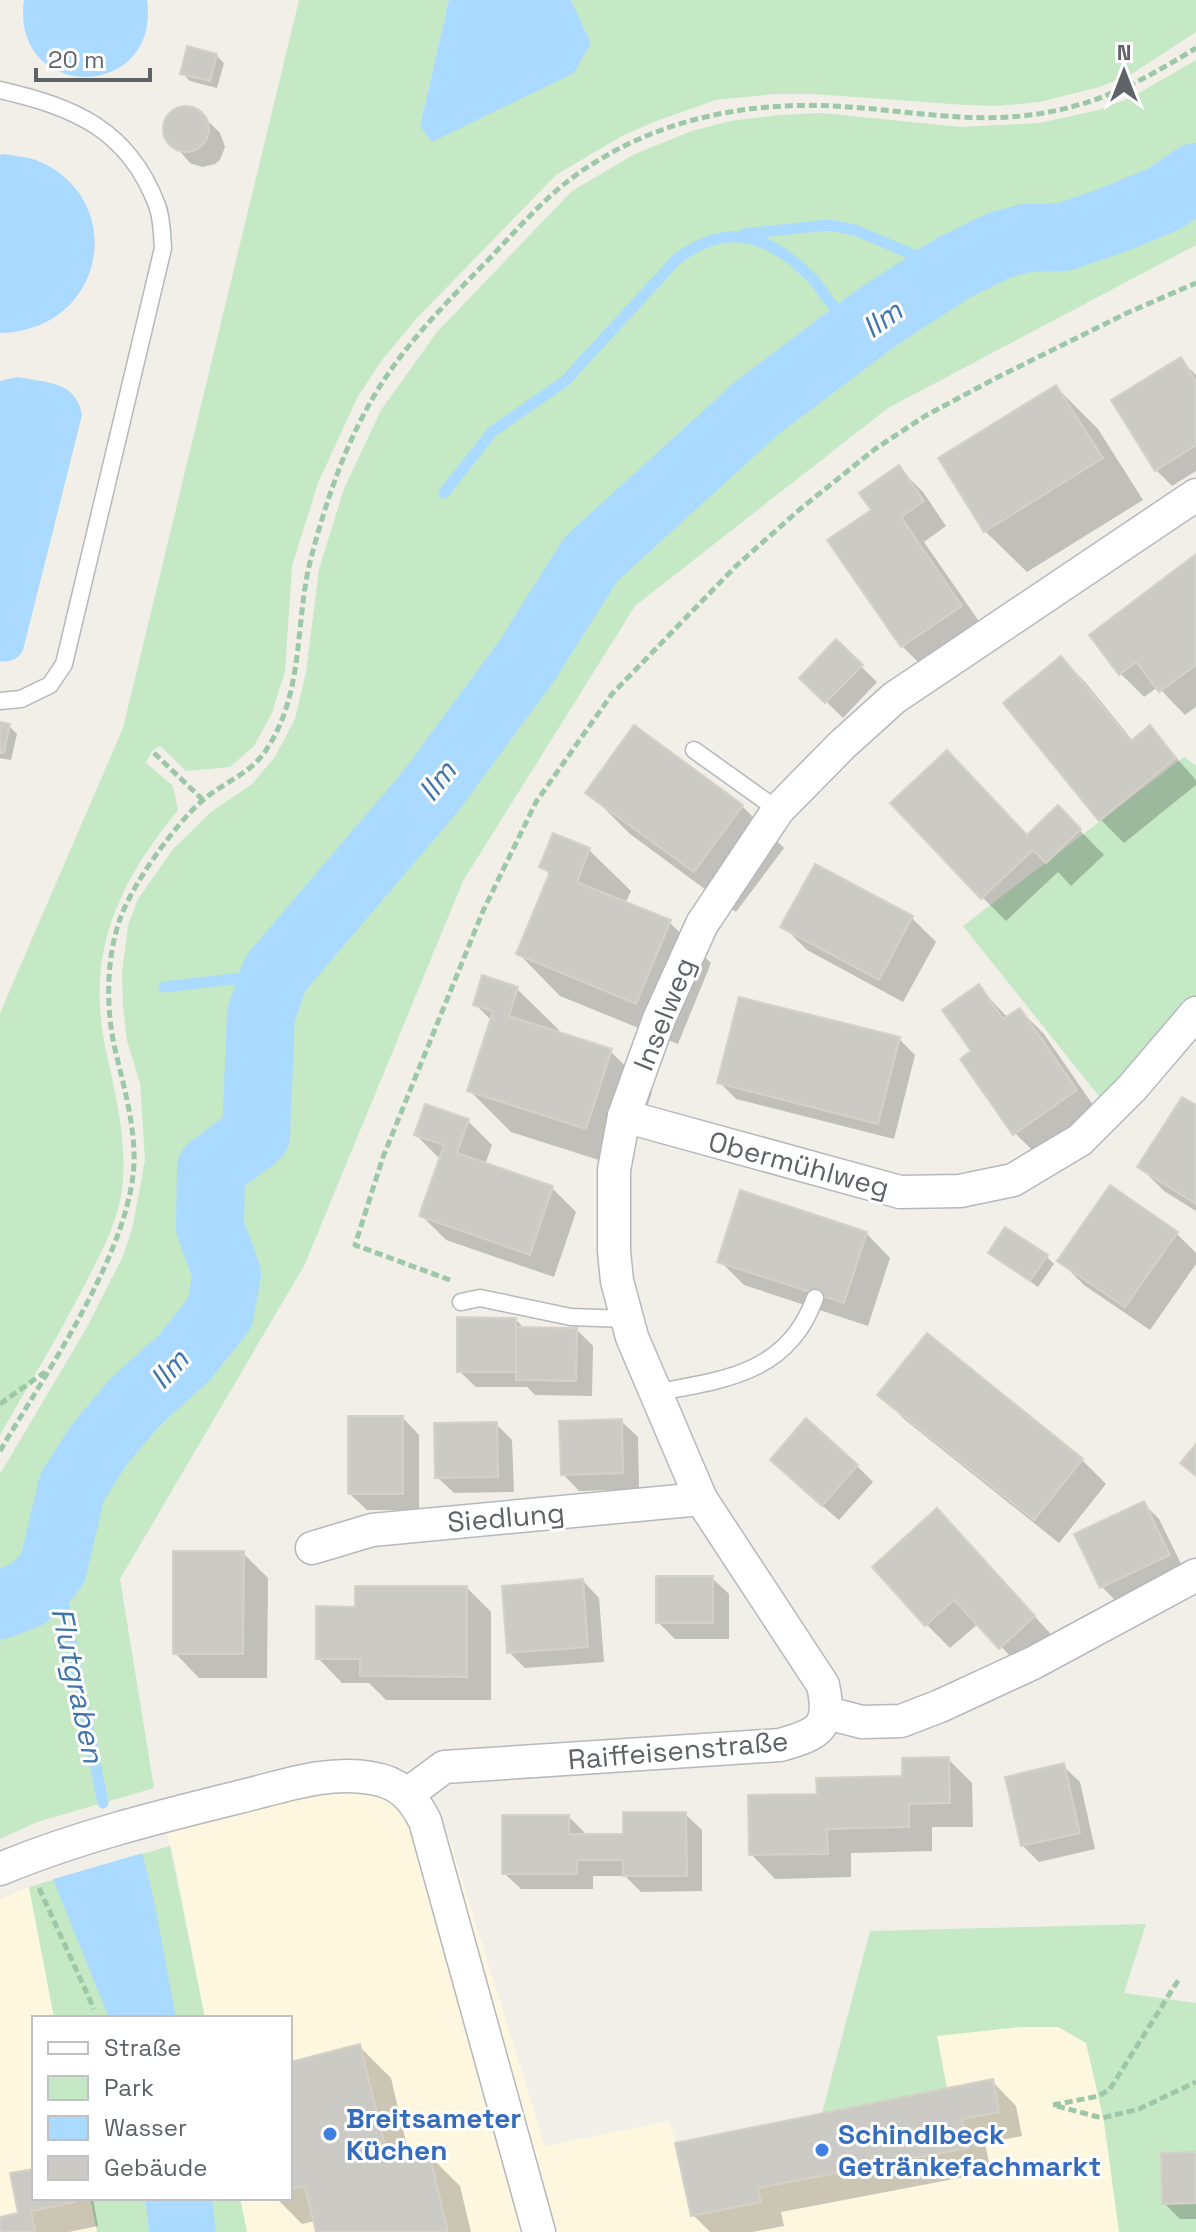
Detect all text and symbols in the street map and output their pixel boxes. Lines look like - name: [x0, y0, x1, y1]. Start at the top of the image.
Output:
- scale bar: [36, 32, 150, 82]
- north arrow: [1084, 32, 1164, 112]
- text: N: [1117, 38, 1131, 66]
- text: 20 m: [48, 44, 105, 75]
- water label: Ilm: [854, 291, 911, 347]
- water label: Ilm: [409, 752, 466, 809]
- street label: Inselweg: [625, 952, 703, 1076]
- street label: Obermühlweg: [705, 1123, 893, 1205]
- water label: Ilm: [141, 1340, 198, 1397]
- street label: Siedlung: [446, 1494, 566, 1540]
- water label: Flutgraben: [43, 1604, 114, 1767]
- street label: Raiffeisenstraße: [566, 1722, 790, 1778]
- legend: [32, 2016, 292, 2200]
- text: Straße: [104, 2032, 181, 2063]
- text: Park: [104, 2072, 154, 2103]
- place label: Breitsameter Küchen: [346, 2100, 521, 2168]
- text: Wasser: [104, 2112, 187, 2143]
- place label: Schindlbeck Getränkefachmarkt: [838, 2116, 1101, 2184]
- marker: Breitsameter Küchen: [321, 2125, 339, 2143]
- marker: Schindlbeck Getränkefachmarkt: [813, 2141, 831, 2159]
- text: Gebäude: [104, 2152, 207, 2183]

